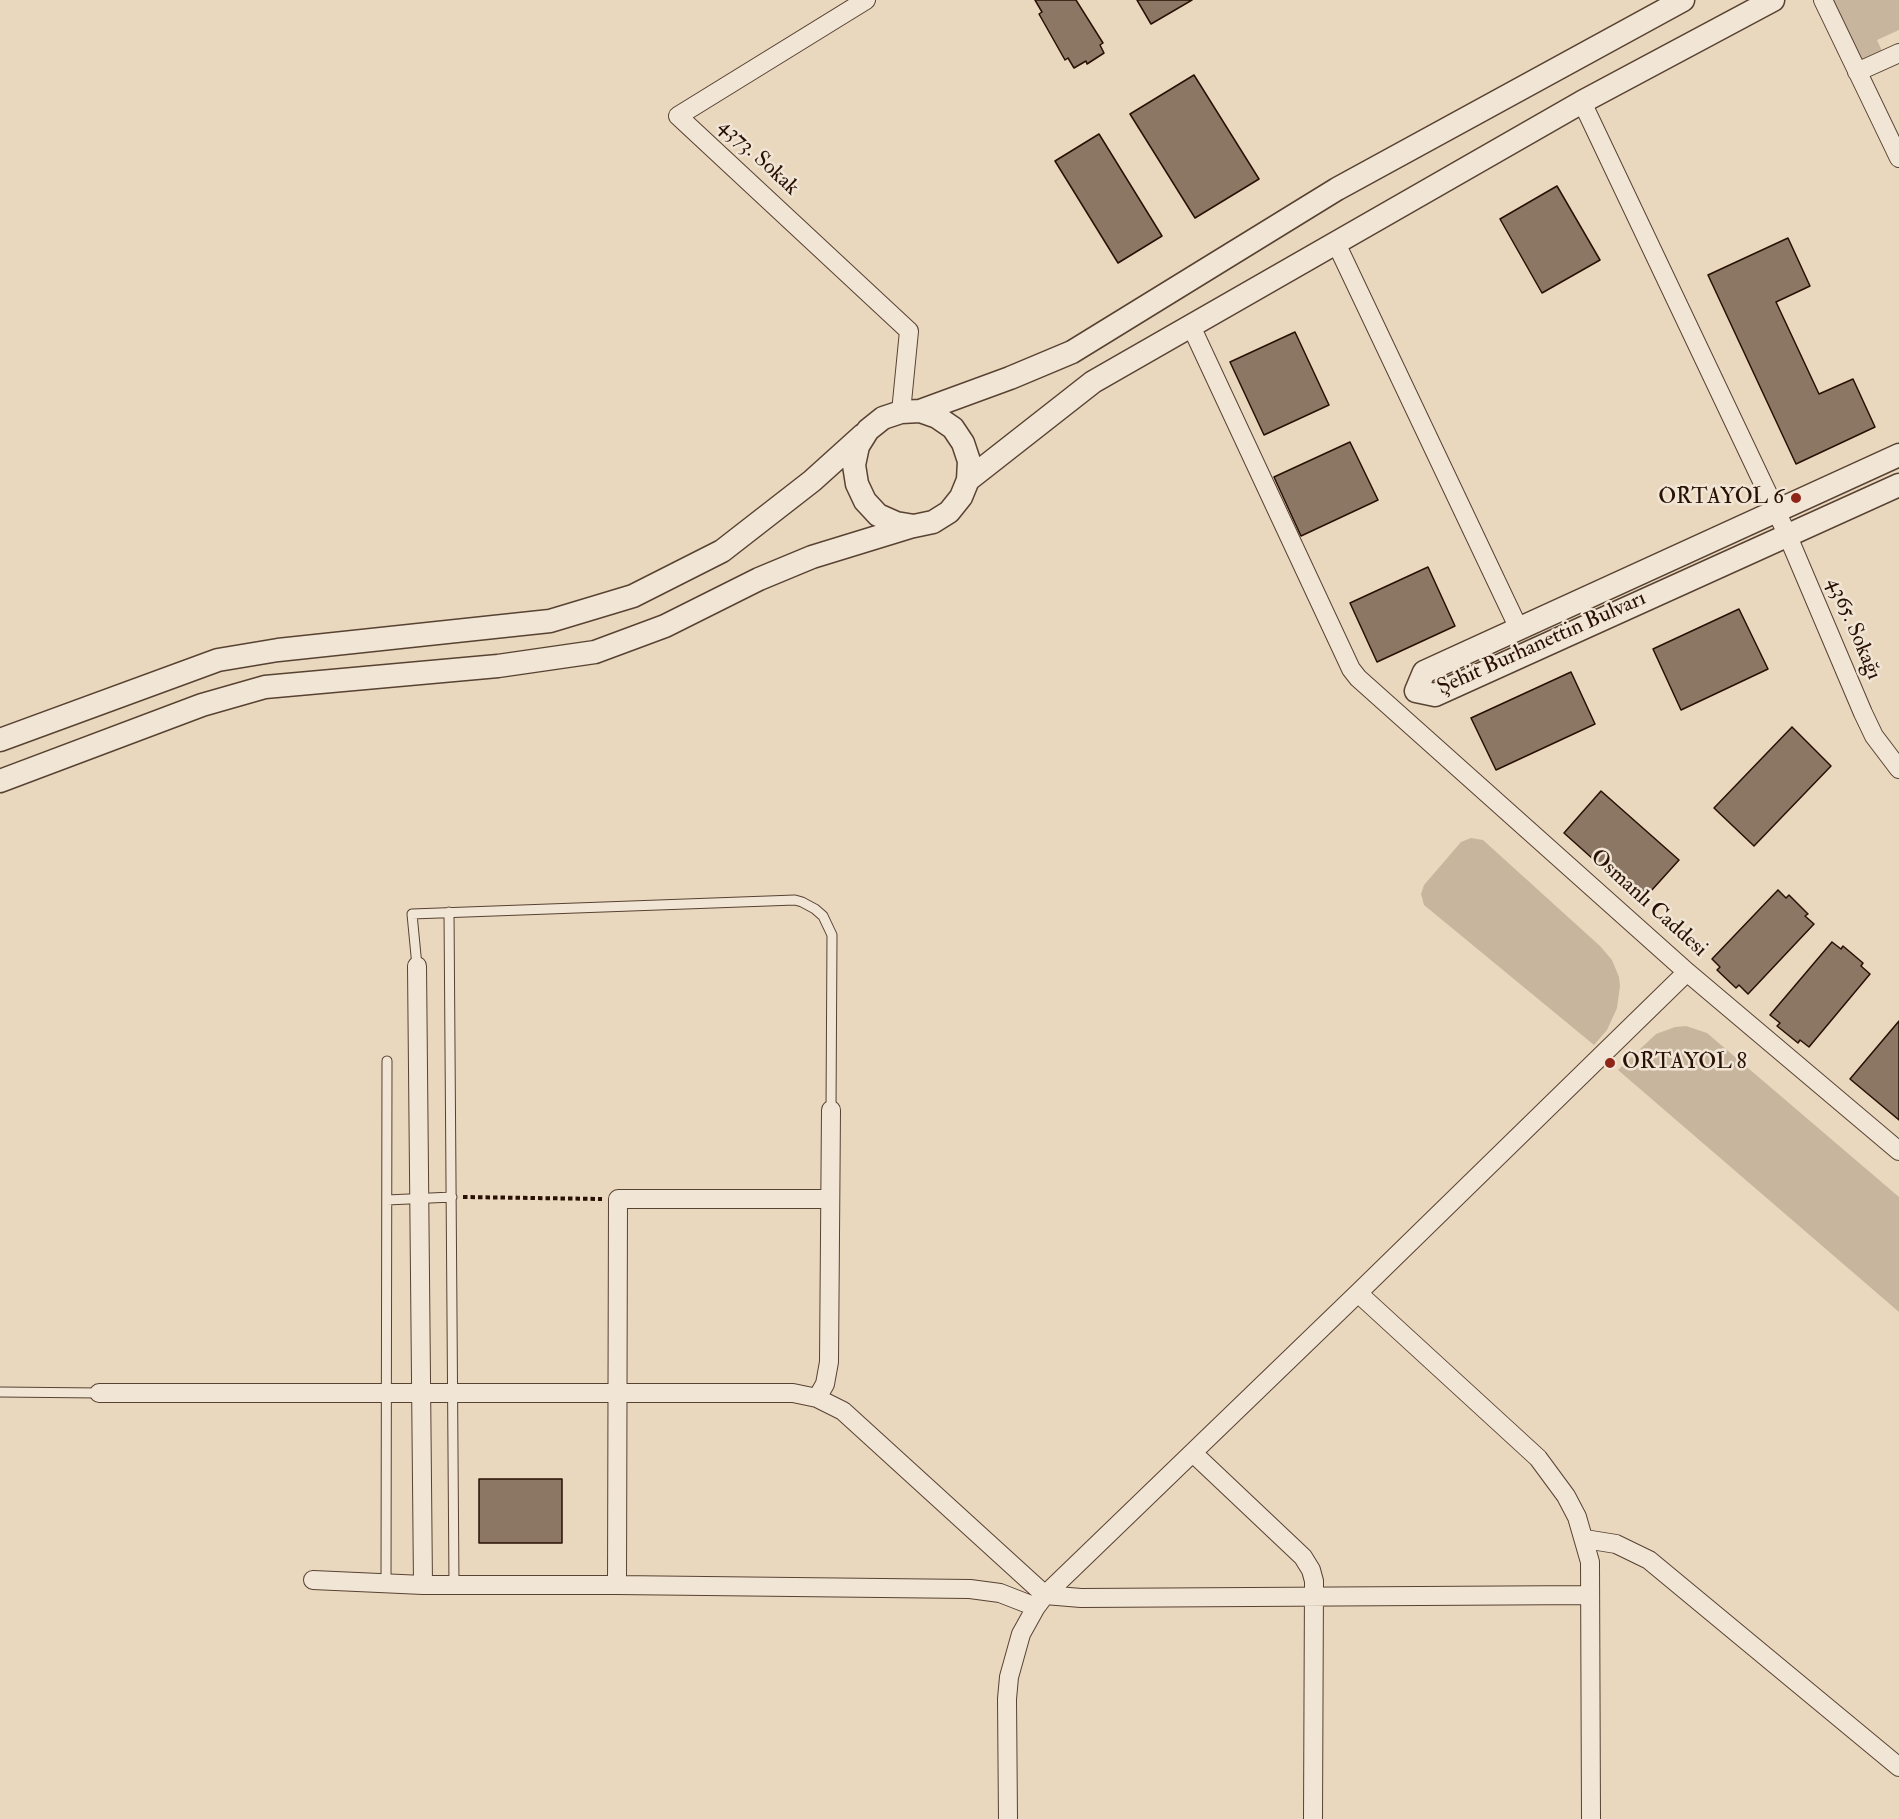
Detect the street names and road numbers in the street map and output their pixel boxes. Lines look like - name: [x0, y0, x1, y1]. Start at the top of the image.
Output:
- street label: 4373. Sokak: [712, 114, 804, 202]
- street label: 4365. Sokağı: [1820, 574, 1886, 684]
- street label: Şehit Burhanettin Bulvarı: [1434, 586, 1650, 702]
- street label: Osmanlı Caddesi: [1584, 845, 1712, 963]

